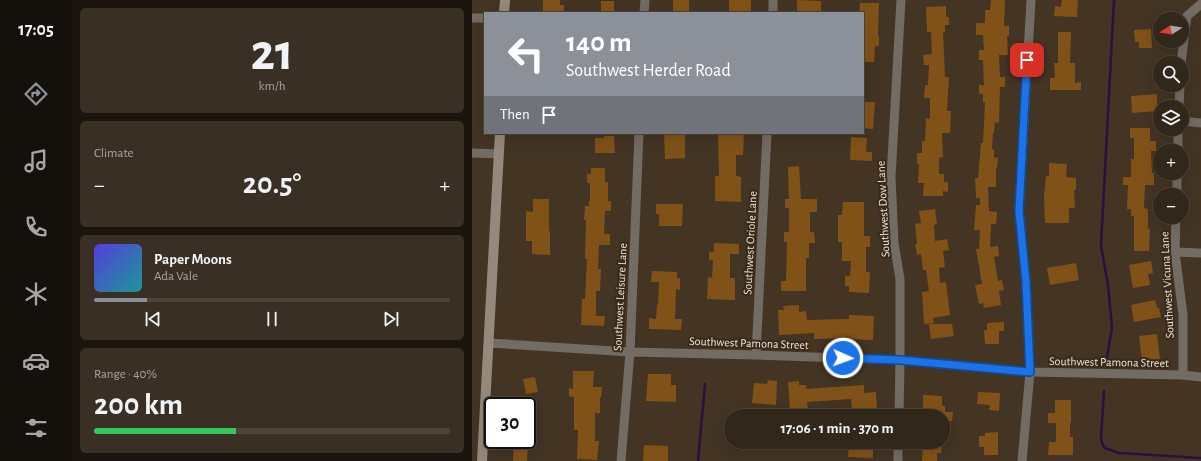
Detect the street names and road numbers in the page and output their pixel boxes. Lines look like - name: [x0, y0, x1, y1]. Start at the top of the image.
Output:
- street label: Southwest Dow Lane: [874, 160, 892, 258]
- street label: Southwest Oriole Lane: [741, 191, 759, 295]
- street label: Southwest Vicuna Lane: [1158, 231, 1176, 339]
- street label: Southwest Leisure Lane: [611, 243, 629, 351]
- street label: Southwest Pamona Street: [689, 335, 809, 351]
- street label: Southwest Pamona Street: [1049, 355, 1169, 369]

